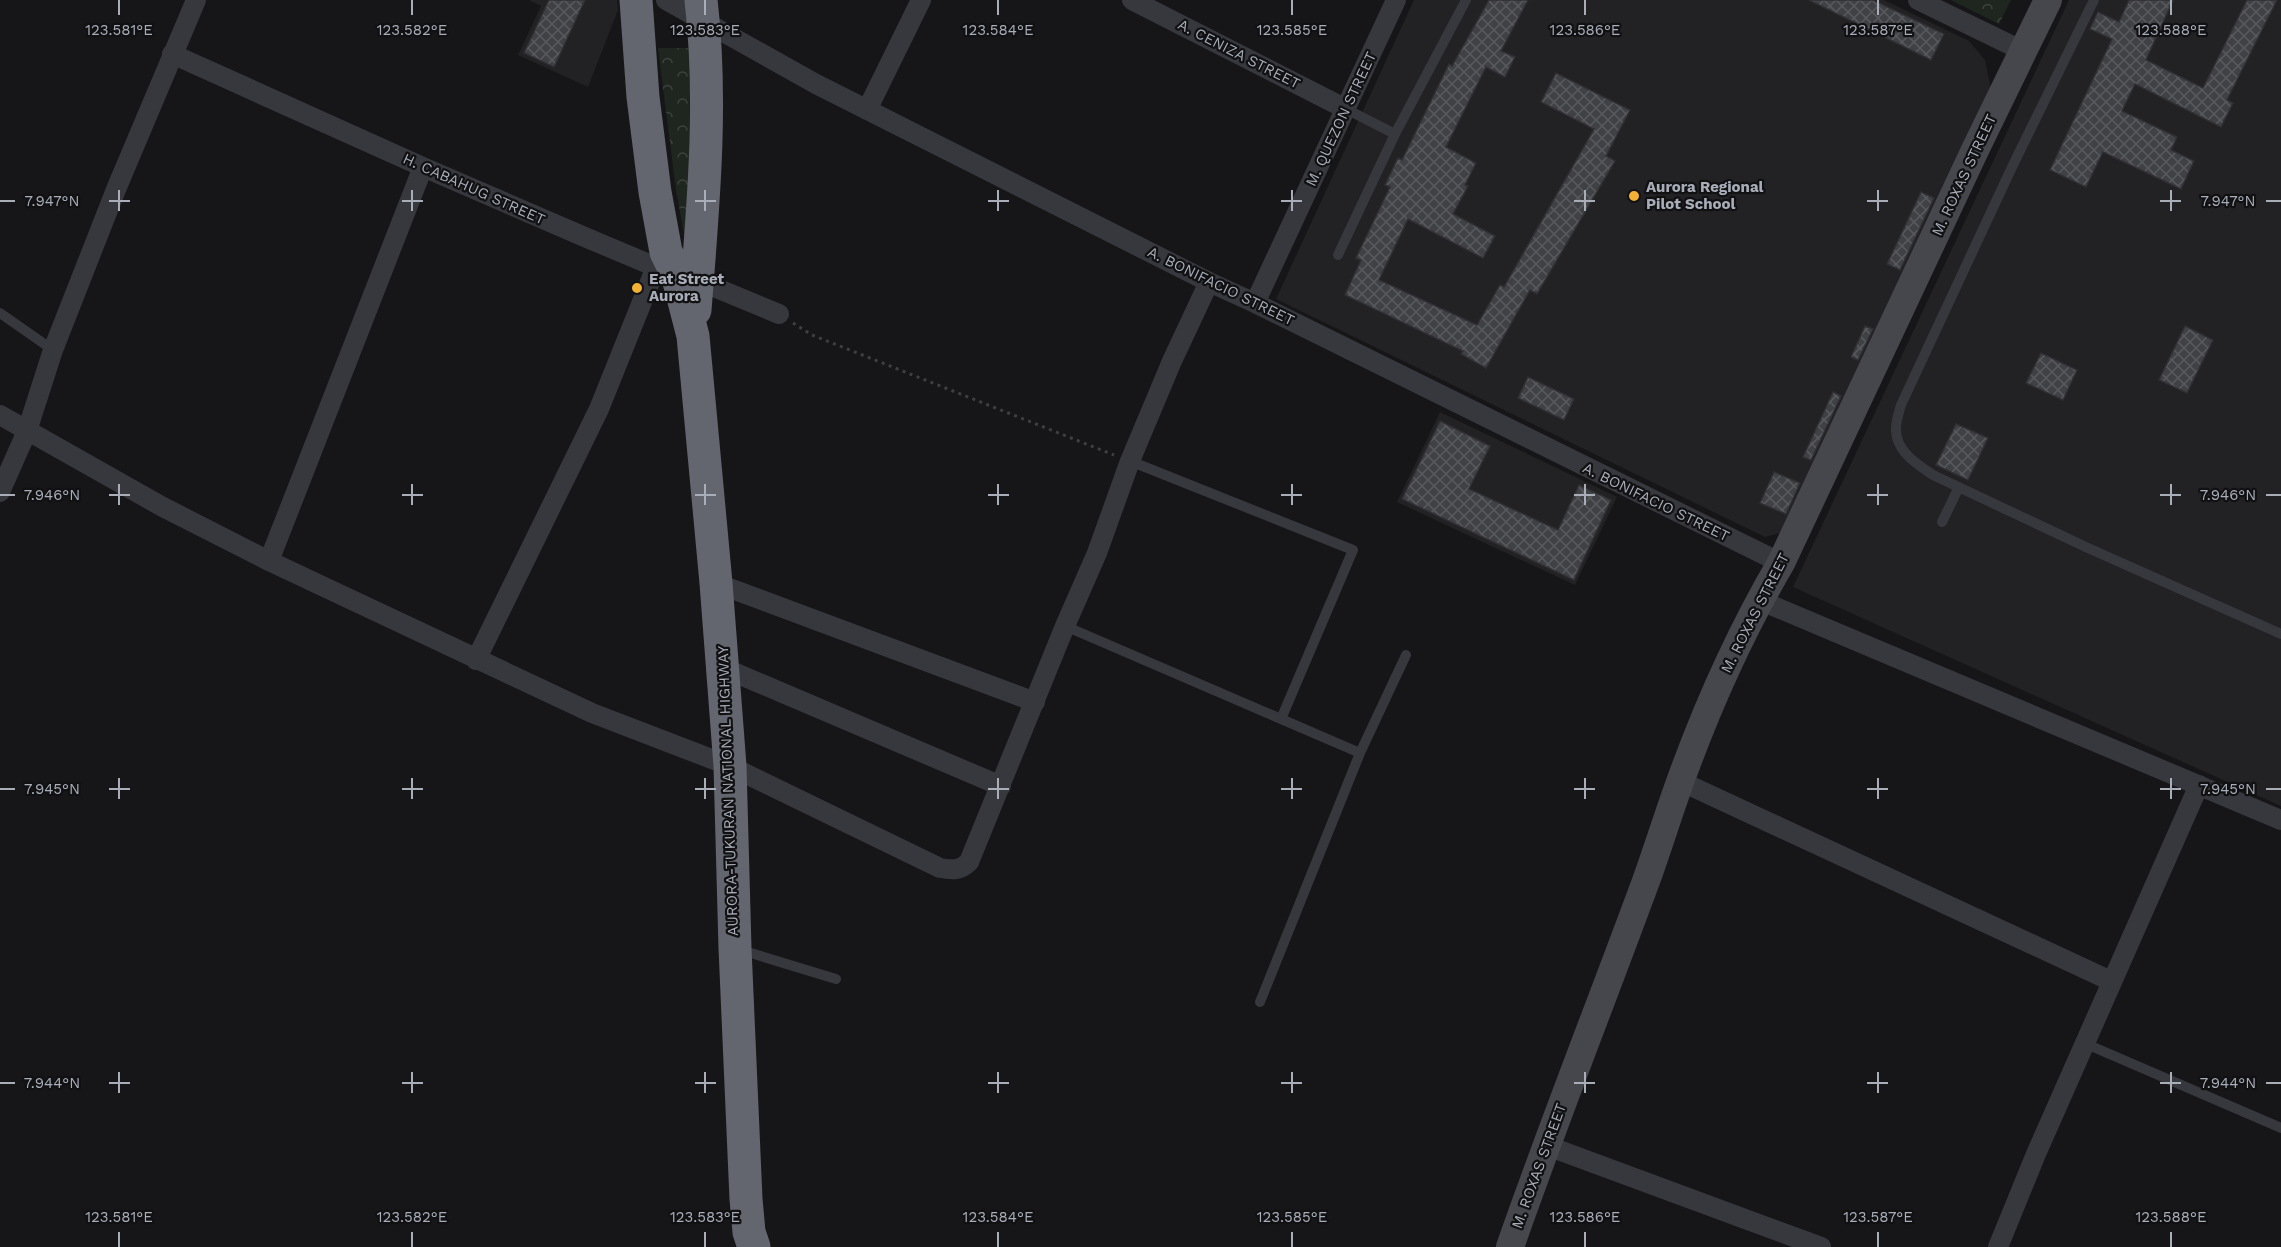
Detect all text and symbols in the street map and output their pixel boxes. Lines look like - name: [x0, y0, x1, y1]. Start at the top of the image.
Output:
- street label: A. CENIZA STREET: [1175, 15, 1303, 93]
- text: 123.581°E: [85, 21, 153, 39]
- text: 123.582°E: [377, 21, 447, 39]
- text: 123.583°E: [670, 21, 740, 39]
- text: 123.584°E: [963, 21, 1033, 39]
- text: 123.585°E: [1257, 21, 1327, 39]
- text: 123.586°E: [1550, 21, 1620, 39]
- text: 123.587°E: [1843, 21, 1913, 39]
- text: 123.588°E: [2135, 21, 2207, 39]
- street label: M. QUEZON STREET: [1302, 49, 1380, 189]
- street label: M. ROXAS STREET: [1928, 111, 2000, 239]
- street label: H. CABAHUG STREET: [400, 149, 548, 229]
- place label: Aurora Regional Pilot School: [1646, 178, 1764, 213]
- marker: Aurora Regional Pilot School: [1627, 189, 1641, 203]
- text: 7.947°N: [25, 192, 79, 210]
- text: 7.947°N: [2201, 192, 2255, 210]
- street label: A. BONIFACIO STREET: [1145, 243, 1297, 329]
- place label: Eat Street Aurora: [649, 270, 725, 305]
- marker: Eat Street Aurora: [630, 281, 644, 295]
- street label: A. BONIFACIO STREET: [1580, 459, 1732, 545]
- text: 7.946°N: [24, 486, 80, 504]
- text: 7.946°N: [2200, 486, 2256, 504]
- street label: M. ROXAS STREET: [1717, 550, 1793, 676]
- street label: AURORA-TUKURAN NATIONAL HIGHWAY: [714, 645, 742, 937]
- text: 7.945°N: [24, 780, 80, 798]
- text: 7.945°N: [2200, 780, 2256, 798]
- text: 7.944°N: [24, 1074, 80, 1092]
- text: 7.944°N: [2200, 1074, 2256, 1092]
- street label: M. ROXAS STREET: [1508, 1101, 1570, 1231]
- text: 123.581°E: [85, 1208, 153, 1226]
- text: 123.582°E: [377, 1208, 447, 1226]
- text: 123.583°E: [670, 1208, 740, 1226]
- text: 123.584°E: [963, 1208, 1033, 1226]
- text: 123.585°E: [1257, 1208, 1327, 1226]
- text: 123.586°E: [1550, 1208, 1620, 1226]
- text: 123.587°E: [1843, 1208, 1913, 1226]
- text: 123.588°E: [2135, 1208, 2207, 1226]

